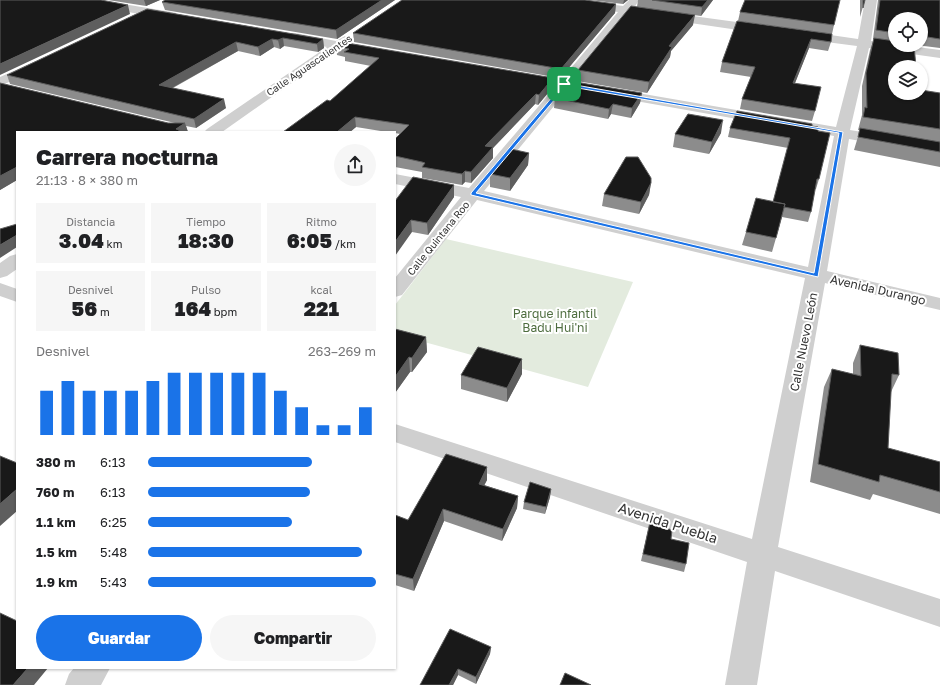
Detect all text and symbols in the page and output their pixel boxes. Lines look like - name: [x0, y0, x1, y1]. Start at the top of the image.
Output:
- map controls: [888, 12, 928, 100]
- button: locate: [888, 12, 928, 52]
- street label: Calle Aguascalientes: [264, 32, 354, 98]
- button: layers: [888, 60, 928, 100]
- pin: [547, 67, 581, 101]
- icon: arrive: [553, 73, 575, 95]
- text: Carrera nocturna: [36, 143, 218, 170]
- button: share: [334, 144, 376, 186]
- text: 21:13 · 8 × 380 m: [36, 172, 138, 188]
- street label: Calle Quintana Roo: [404, 199, 472, 277]
- text: Distancia: [66, 215, 115, 228]
- text: Tiempo: [186, 215, 226, 228]
- text: Ritmo: [306, 215, 337, 228]
- text: 3.04: [59, 228, 104, 252]
- text: 18:30: [178, 228, 234, 252]
- text: 6:05: [287, 228, 332, 252]
- text: km: [104, 237, 123, 250]
- text: /km: [332, 237, 356, 250]
- street label: Avenida Durango: [829, 271, 927, 308]
- text: Desnivel: [68, 283, 113, 296]
- text: Pulso: [191, 283, 221, 296]
- text: kcal: [310, 283, 332, 296]
- street label: Calle Nuevo León: [787, 291, 820, 393]
- text: 56: [72, 296, 97, 320]
- text: 164: [175, 296, 211, 320]
- text: 221: [304, 296, 339, 320]
- text: m: [97, 305, 110, 318]
- text: bpm: [211, 305, 237, 318]
- park label: Parque infantil Badu Hui'ni: [513, 306, 597, 335]
- text: Desnivel: [36, 343, 90, 359]
- text: 263–269 m: [308, 343, 376, 359]
- text: 380 m: [36, 454, 75, 470]
- text: 6:13: [100, 454, 126, 470]
- text: 760 m: [36, 484, 74, 500]
- text: 6:13: [100, 484, 126, 500]
- street label: Avenida Puebla: [616, 498, 720, 547]
- text: 1.1 km: [36, 514, 76, 530]
- text: 6:25: [100, 514, 127, 530]
- text: 1.5 km: [36, 544, 77, 560]
- text: 5:48: [100, 544, 127, 560]
- text: 1.9 km: [36, 574, 77, 590]
- text: 5:43: [100, 574, 127, 590]
- button: Guardar: [36, 615, 202, 661]
- button: Compartir: [210, 615, 376, 661]

